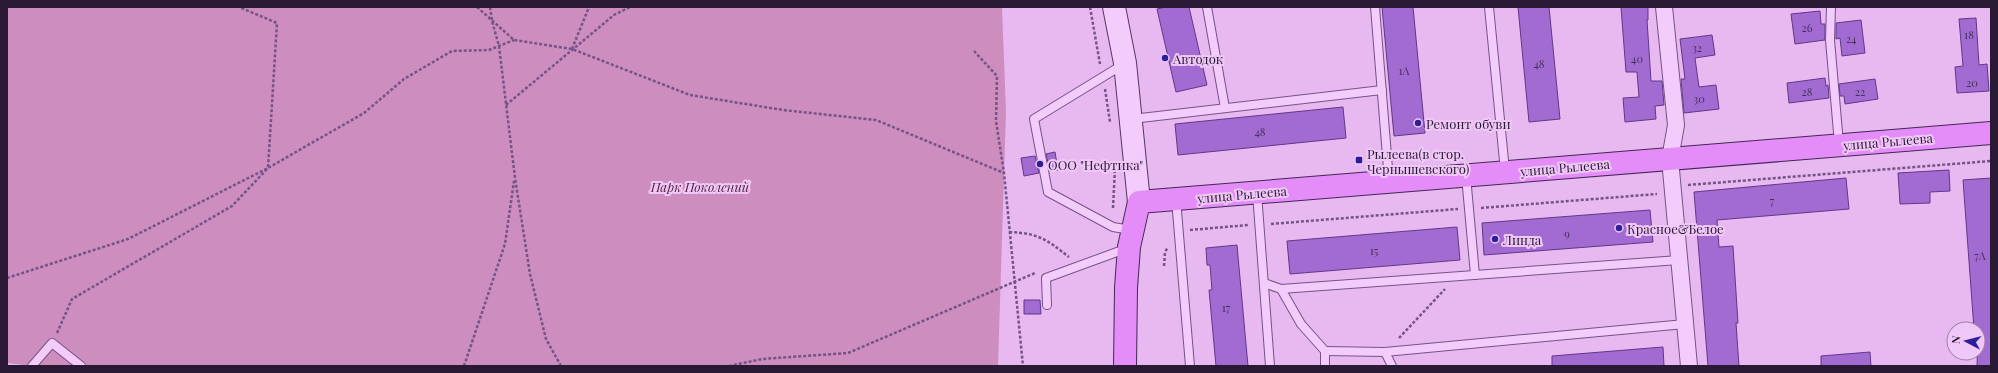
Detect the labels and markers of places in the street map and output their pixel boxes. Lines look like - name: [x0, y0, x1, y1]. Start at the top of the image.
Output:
- place label: Автодок: [1172, 50, 1224, 67]
- marker: Автодок: [1160, 53, 1170, 63]
- place label: Ремонт обуви: [1426, 115, 1511, 132]
- marker: Ремонт обуви: [1413, 118, 1423, 128]
- place label: Рылеева(в стор. Чернышевского): [1367, 145, 1470, 177]
- marker: Рылеева(в стор. Чернышевского): [1354, 155, 1364, 165]
- place label: ООО "Нефтика": [1048, 156, 1143, 173]
- marker: ООО "Нефтика": [1035, 159, 1045, 169]
- place label: Красное&Белое: [1627, 220, 1724, 237]
- marker: Красное&Белое: [1614, 223, 1624, 233]
- place label: Линда: [1502, 231, 1542, 248]
- marker: Линда: [1490, 234, 1500, 244]

